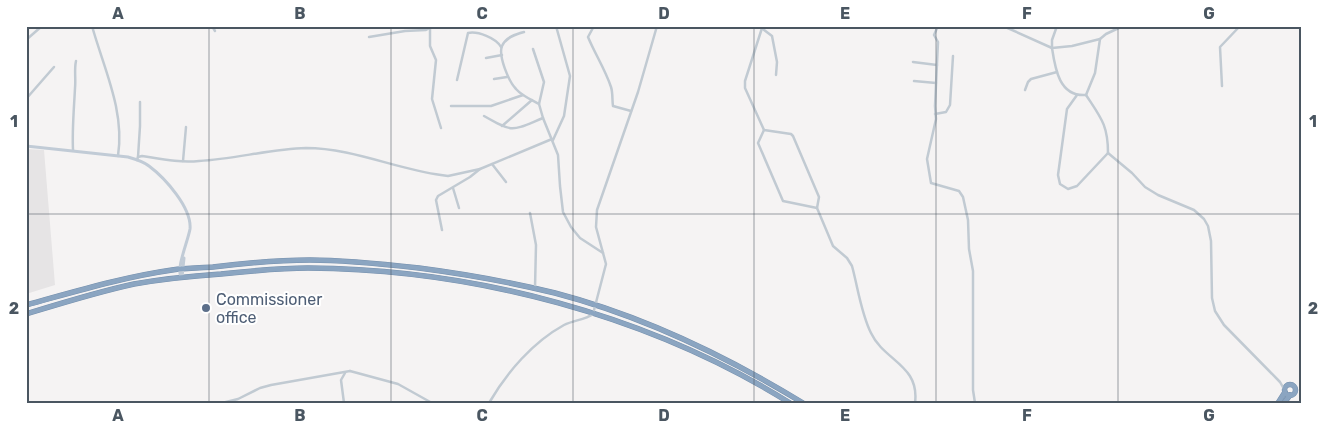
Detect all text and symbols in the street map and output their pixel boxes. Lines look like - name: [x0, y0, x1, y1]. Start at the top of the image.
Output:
- text: A: [112, 4, 124, 23]
- text: B: [294, 4, 306, 23]
- text: C: [476, 4, 488, 23]
- text: D: [658, 4, 670, 23]
- text: E: [840, 4, 850, 23]
- text: F: [1022, 4, 1032, 23]
- text: G: [1203, 4, 1215, 23]
- text: 1: [10, 112, 18, 131]
- text: 1: [1309, 112, 1317, 131]
- place label: Commissioner office: [216, 290, 322, 327]
- text: 2: [9, 299, 19, 318]
- text: 2: [1308, 299, 1318, 318]
- marker: Commissioner office: [200, 302, 212, 314]
- text: A: [112, 406, 124, 425]
- text: B: [294, 406, 306, 425]
- text: C: [476, 406, 488, 425]
- text: D: [658, 406, 670, 425]
- text: E: [840, 406, 850, 425]
- text: F: [1022, 406, 1032, 425]
- text: G: [1203, 406, 1215, 425]

